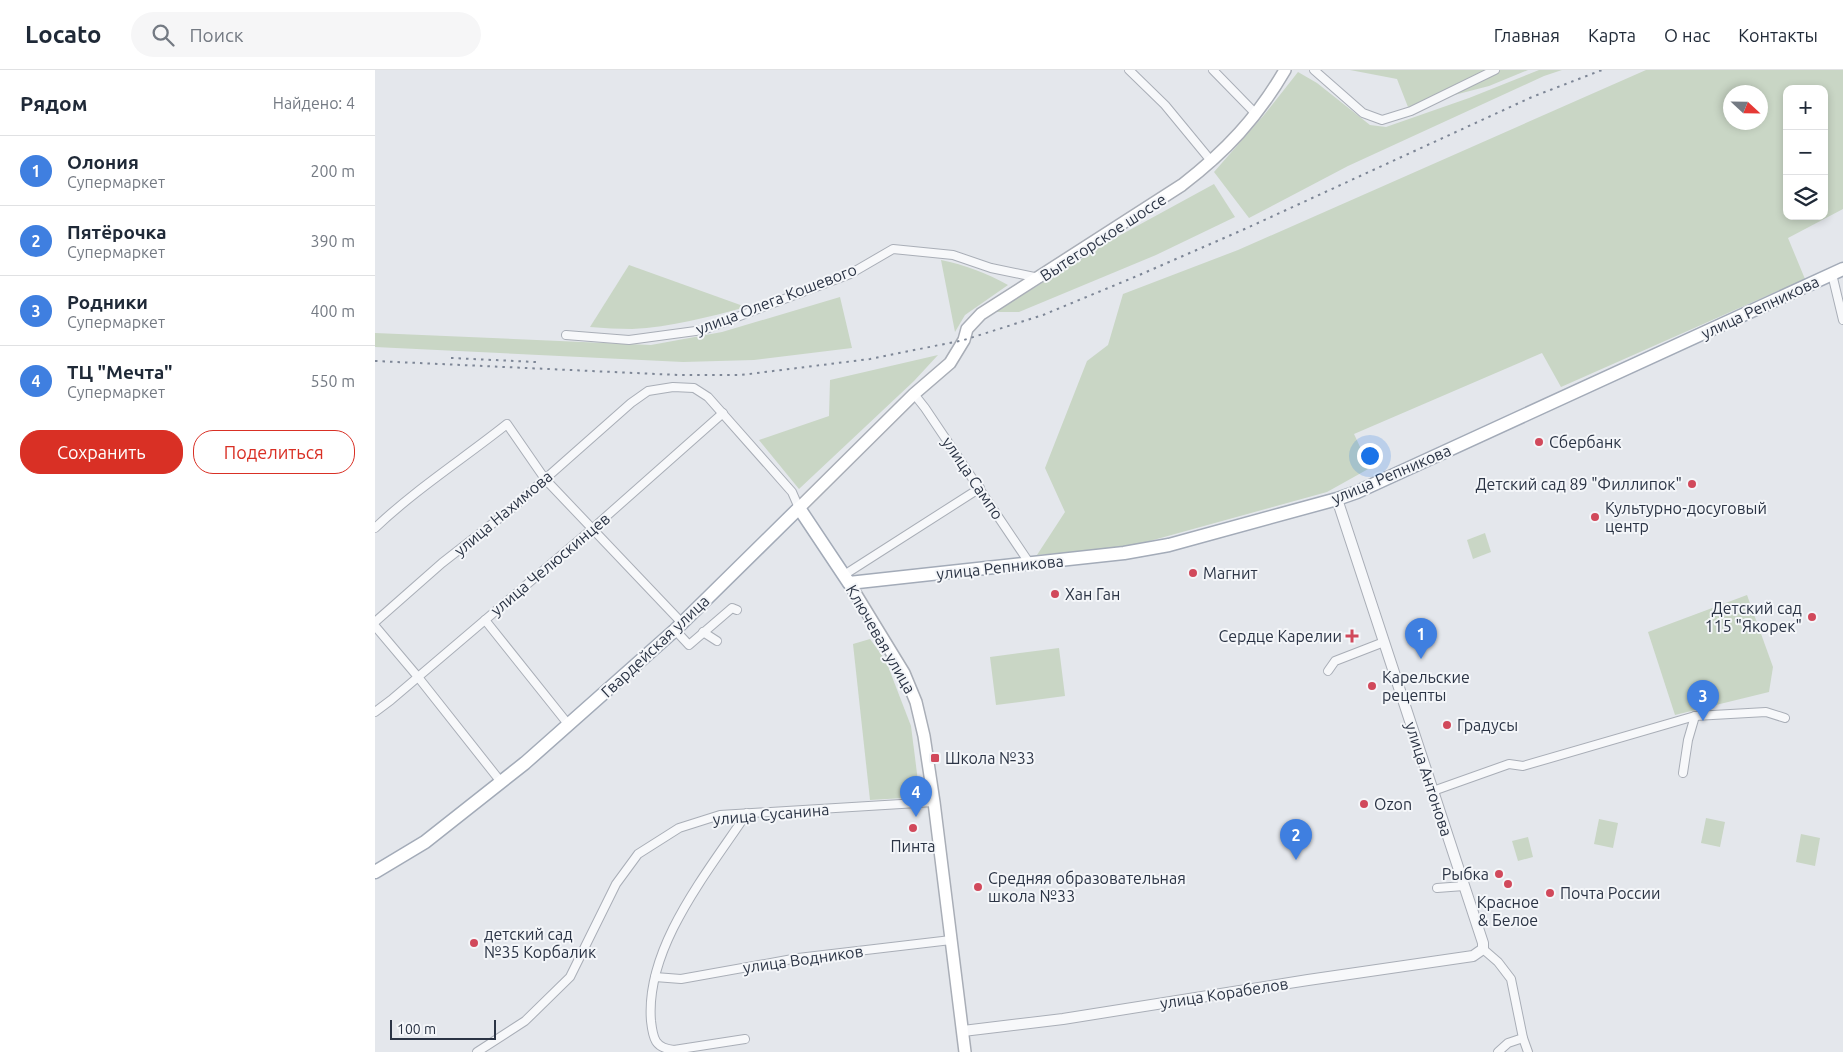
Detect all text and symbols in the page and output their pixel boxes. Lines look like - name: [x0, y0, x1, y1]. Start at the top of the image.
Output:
- search box: [131, 12, 481, 57]
- text: Locato: [25, 21, 101, 48]
- icon: search: [149, 21, 177, 49]
- text: Поиск: [189, 24, 244, 46]
- text: Главная: [1494, 25, 1560, 45]
- text: Карта: [1588, 25, 1636, 45]
- text: О нас: [1664, 25, 1710, 45]
- text: Контакты: [1738, 25, 1818, 45]
- north arrow: [1723, 85, 1768, 130]
- map controls: [1783, 85, 1828, 220]
- button: +: [1783, 85, 1828, 130]
- text: Рядом: [20, 91, 88, 115]
- text: Найдено: 4: [273, 94, 355, 112]
- button: −: [1783, 130, 1828, 175]
- text: Олония: [67, 151, 139, 173]
- text: 1: [31, 162, 41, 180]
- text: 200 m: [310, 162, 355, 180]
- text: Супермаркет: [67, 173, 165, 191]
- button: layers: [1783, 175, 1828, 220]
- street label: Вытегорское шоссе: [1037, 190, 1169, 284]
- text: Пятёрочка: [67, 221, 166, 243]
- text: 2: [31, 232, 41, 250]
- text: 390 m: [310, 232, 355, 250]
- text: Супермаркет: [67, 243, 165, 261]
- street label: улица Олега Кошевого: [693, 260, 859, 338]
- street label: улица Репникова: [1698, 272, 1822, 342]
- text: Родники: [67, 291, 148, 313]
- text: 3: [31, 302, 41, 320]
- text: 400 m: [310, 302, 355, 320]
- text: Супермаркет: [67, 313, 165, 331]
- text: ТЦ "Мечта": [67, 361, 173, 383]
- text: 4: [31, 372, 41, 390]
- text: 550 m: [310, 372, 355, 390]
- text: Супермаркет: [67, 383, 165, 401]
- button: Сохранить: [20, 430, 183, 474]
- button: Поделиться: [193, 430, 355, 474]
- street label: улица Сампо: [939, 433, 1007, 523]
- place label: Сбербанк: [1549, 433, 1622, 451]
- marker: Сбербанк: [1533, 436, 1545, 448]
- street label: улица Репникова: [1329, 441, 1453, 507]
- your location: [1357, 443, 1383, 469]
- street label: улица Нахимова: [450, 467, 556, 559]
- place label: Детский сад 89 "Филлипок": [1475, 475, 1682, 493]
- marker: Детский сад 89 "Филлипок": [1686, 478, 1698, 490]
- place label: Культурно-досуговый центр: [1605, 499, 1767, 535]
- street label: улица Челюскинцев: [487, 509, 613, 619]
- marker: Культурно-досуговый центр: [1589, 511, 1601, 523]
- street label: улица Репникова: [935, 551, 1065, 583]
- place label: Магнит: [1203, 564, 1258, 582]
- marker: Магнит: [1187, 567, 1199, 579]
- street label: Ключевая улица: [843, 581, 919, 697]
- place label: Хан Ган: [1065, 585, 1120, 603]
- marker: Хан Ган: [1049, 588, 1061, 600]
- street label: Гвардейская улица: [597, 591, 713, 701]
- place label: Детский сад 115 "Якорек": [1705, 599, 1802, 635]
- marker: Детский сад 115 "Якорек": [1806, 611, 1818, 623]
- pin: 1: [1405, 618, 1437, 659]
- place label: Сердце Карелии: [1218, 627, 1342, 645]
- marker: Сердце Карелии: [1346, 630, 1358, 642]
- place label: Карельские рецепты: [1382, 668, 1470, 704]
- marker: Карельские рецепты: [1366, 680, 1378, 692]
- pin: 3: [1687, 680, 1719, 721]
- place label: Градусы: [1457, 716, 1518, 734]
- street label: улица Антонова: [1402, 719, 1456, 839]
- marker: Градусы: [1441, 719, 1453, 731]
- place label: Школа №33: [945, 749, 1035, 767]
- marker: Школа №33: [929, 752, 941, 764]
- pin: 4: [900, 776, 932, 817]
- place label: Ozon: [1374, 795, 1412, 813]
- marker: Ozon: [1358, 798, 1370, 810]
- street label: улица Сусанина: [712, 800, 830, 828]
- pin: 2: [1280, 819, 1312, 860]
- marker: Пинта: [907, 822, 919, 834]
- place label: Пинта: [890, 837, 936, 855]
- place label: Рыбка: [1442, 865, 1489, 883]
- marker: Рыбка: [1493, 868, 1505, 880]
- place label: Средняя образовательная школа №33: [988, 869, 1186, 905]
- marker: Красное & Белое: [1502, 878, 1514, 890]
- marker: Средняя образовательная школа №33: [972, 881, 984, 893]
- place label: Почта России: [1560, 884, 1660, 902]
- marker: Почта России: [1544, 887, 1556, 899]
- place label: Красное & Белое: [1477, 893, 1539, 929]
- place label: детский сад №35 Корбалик: [484, 925, 596, 961]
- marker: детский сад №35 Корбалик: [468, 937, 480, 949]
- street label: улица Водников: [742, 942, 864, 976]
- street label: улица Корабелов: [1159, 974, 1289, 1012]
- scale bar: [390, 1017, 496, 1040]
- text: 100 m: [397, 1021, 436, 1037]

